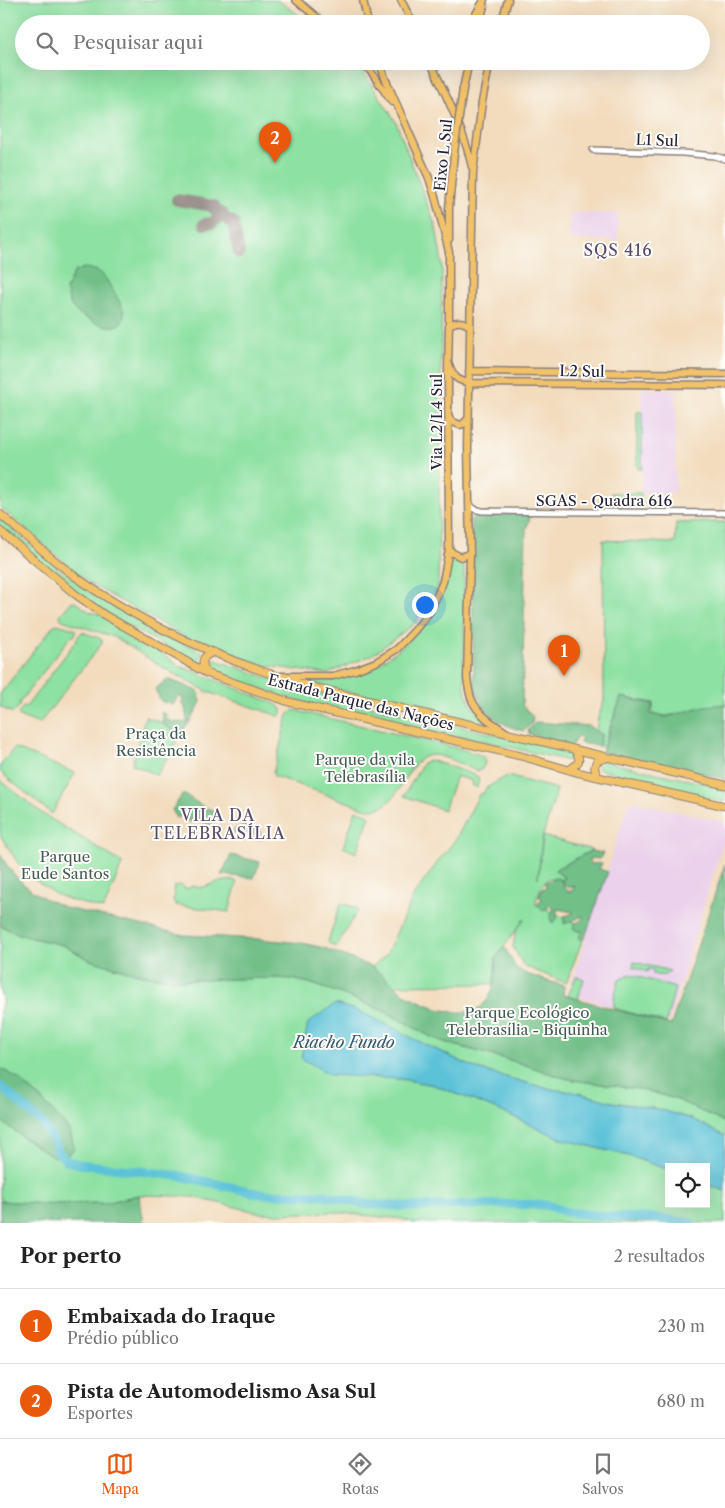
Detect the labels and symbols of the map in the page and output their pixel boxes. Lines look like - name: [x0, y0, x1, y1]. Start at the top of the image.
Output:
- street label: Eixo L Sul: [430, 117, 456, 192]
- pin: 2: [259, 122, 291, 163]
- street label: L1 Sul: [635, 130, 679, 150]
- district label: SQS 416: [583, 240, 653, 260]
- street label: L2 Sul: [559, 361, 605, 381]
- street label: Via L2/L4 Sul: [427, 373, 446, 471]
- street label: SGAS - Quadra 616: [536, 491, 672, 510]
- your location: [412, 592, 438, 618]
- pin: 1: [548, 635, 580, 676]
- street label: Estrada Parque das Nações: [266, 670, 456, 734]
- park label: Praça da Resistência: [116, 724, 196, 760]
- park label: Parque da vila Telebrasília: [315, 750, 415, 786]
- district label: VILA DA TELEBRASÍLIA: [150, 805, 286, 843]
- park label: Parque Eude Santos: [21, 847, 109, 883]
- park label: Parque Ecológico Telebrasília - Biquinha: [446, 1003, 608, 1039]
- water label: Riacho Fundo: [291, 1032, 395, 1052]

